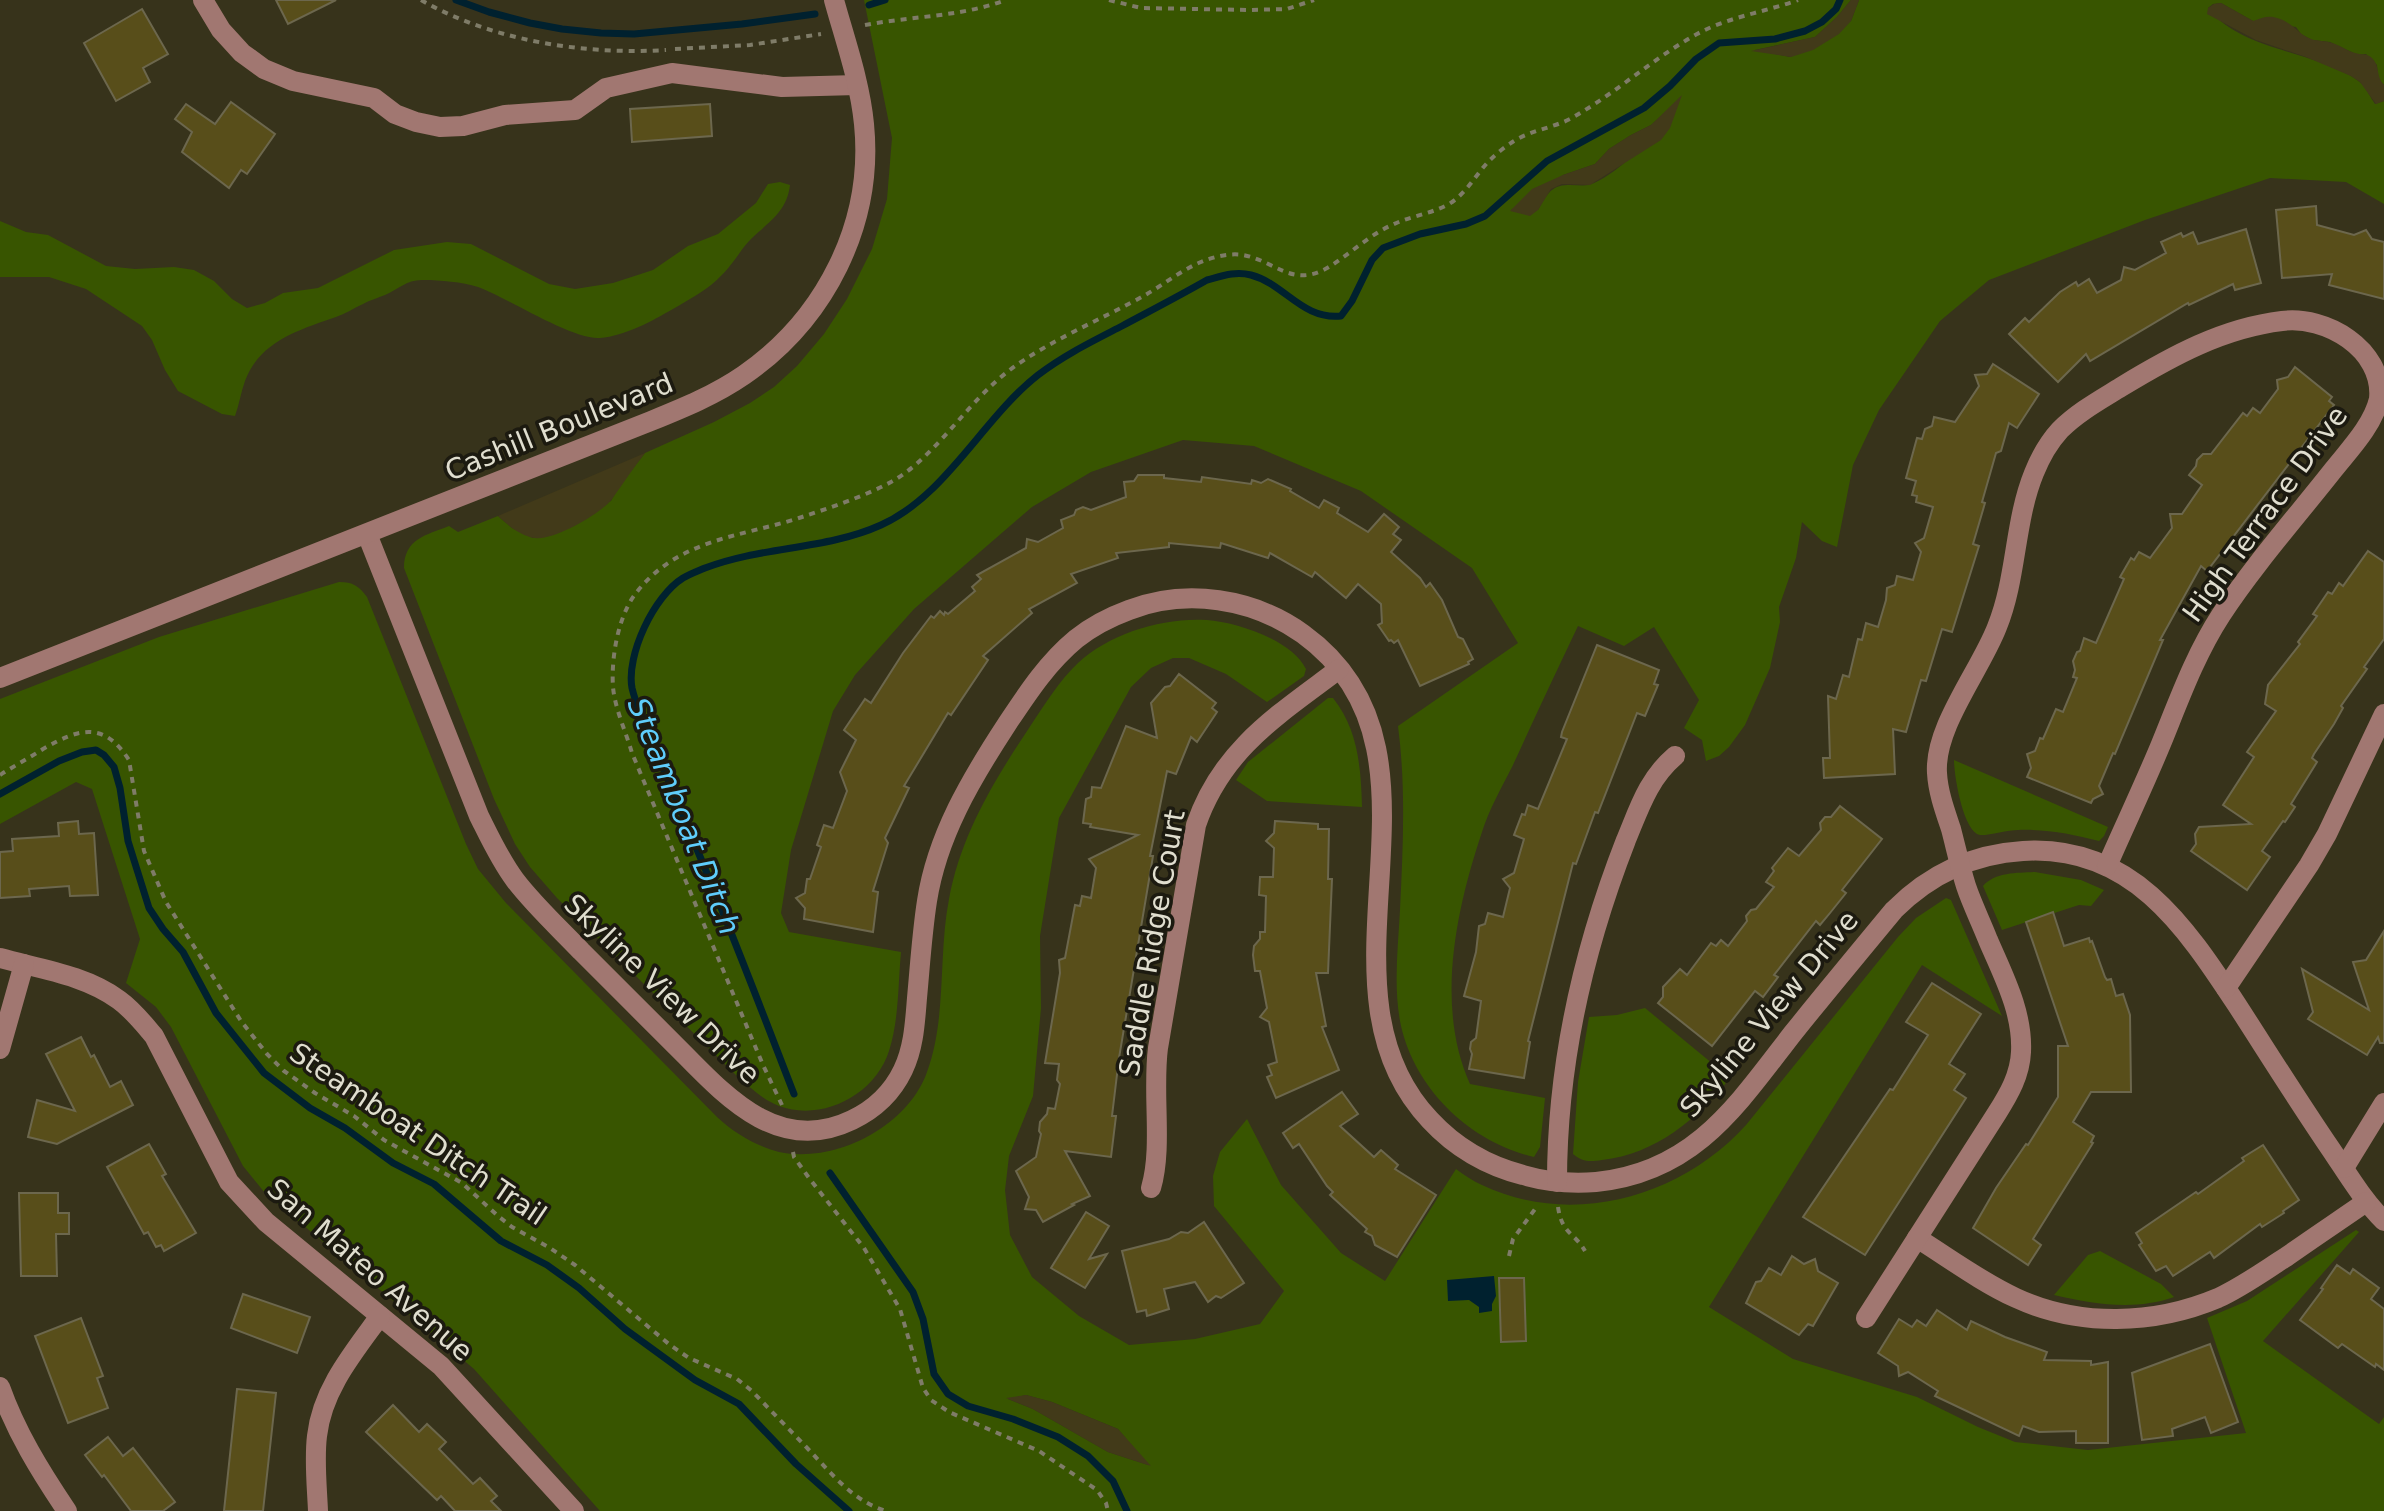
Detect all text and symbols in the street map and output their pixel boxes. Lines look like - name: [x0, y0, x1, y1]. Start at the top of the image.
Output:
- street label: Cashill Boulevard: [440, 366, 678, 488]
- street label: High Terrace Drive: [2176, 400, 2354, 628]
- water label: Steamboat Ditch: [620, 692, 748, 940]
- street label: Saddle Ridge Court: [1112, 807, 1192, 1079]
- street label: Skyline View Drive: [557, 887, 767, 1091]
- street label: Skyline View Drive: [1673, 904, 1865, 1124]
- street label: Steamboat Ditch Trail: [284, 1036, 552, 1232]
- street label: San Mateo Avenue: [261, 1172, 479, 1368]

